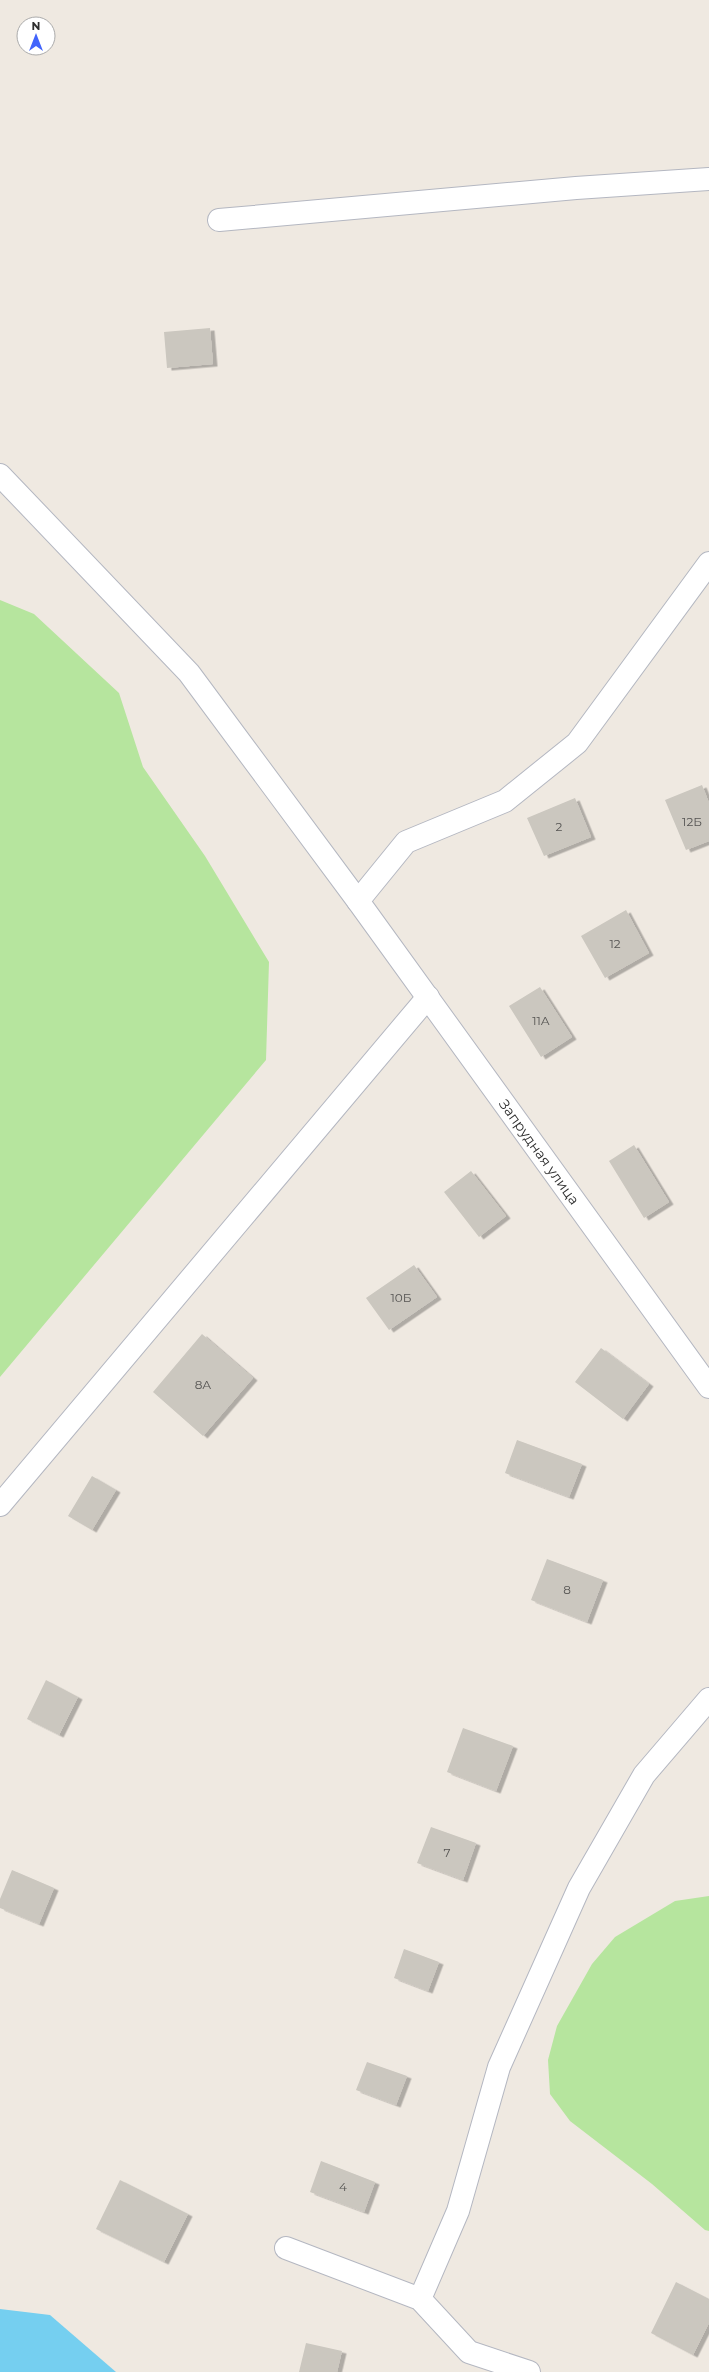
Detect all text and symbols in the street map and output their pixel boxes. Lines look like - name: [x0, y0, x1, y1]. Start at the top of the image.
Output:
- north arrow: [16, 16, 56, 56]
- text: N: [32, 19, 40, 33]
- house number: 12Б: [682, 814, 702, 829]
- house number: 2: [556, 819, 563, 834]
- house number: 12: [609, 936, 621, 951]
- house number: 11А: [532, 1013, 550, 1028]
- street label: Запрудная улица: [495, 1096, 583, 1208]
- house number: 10Б: [391, 1290, 412, 1305]
- house number: 8А: [195, 1377, 211, 1392]
- house number: 8: [563, 1582, 571, 1597]
- house number: 7: [443, 1845, 451, 1860]
- house number: 4: [339, 2179, 347, 2194]

